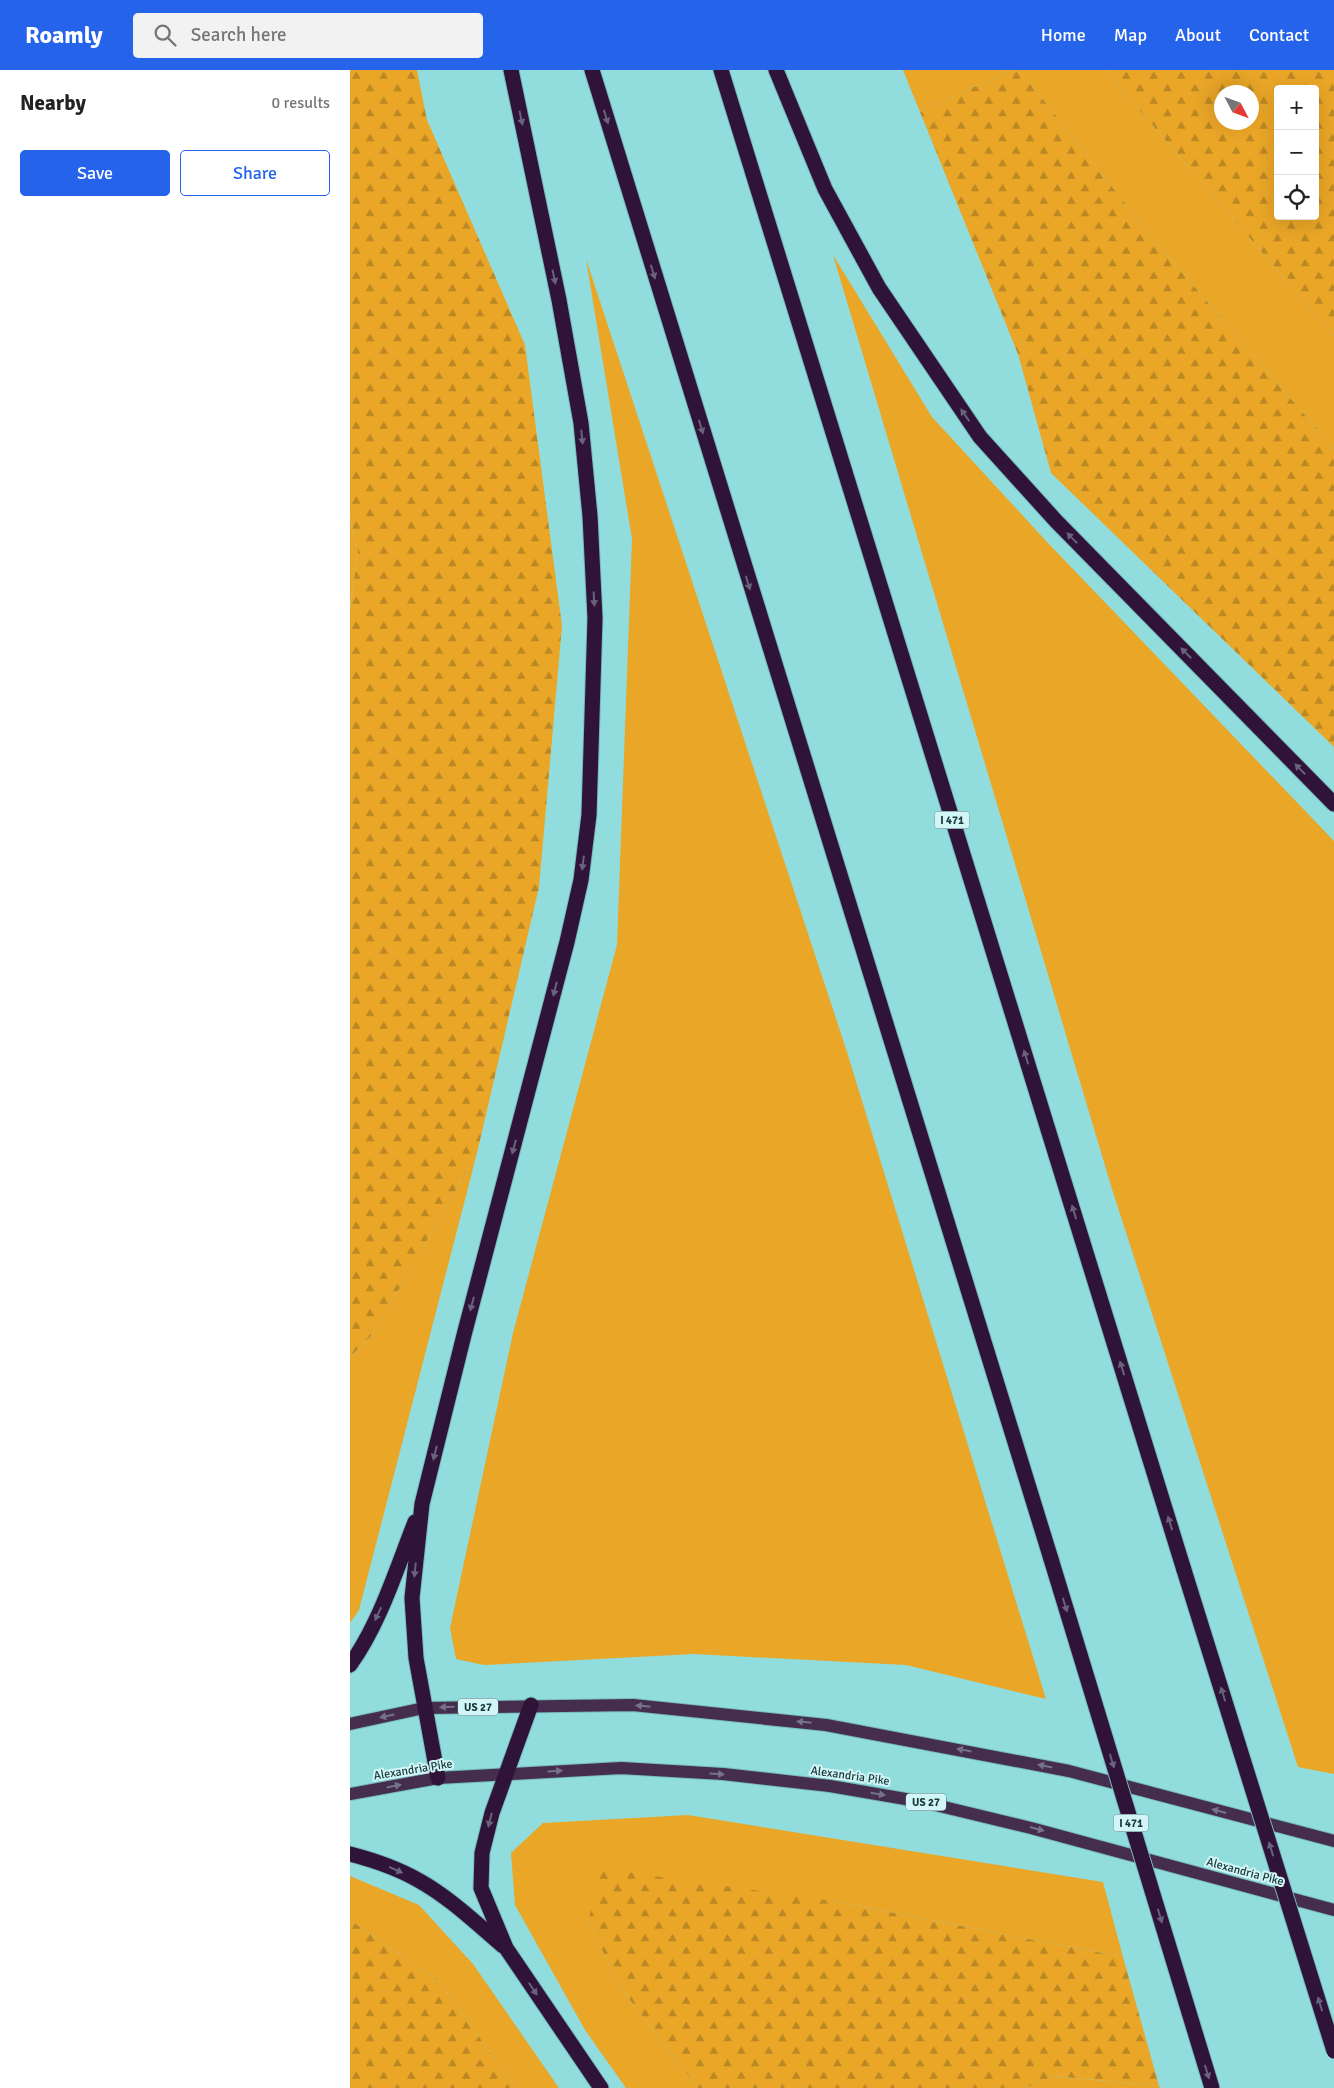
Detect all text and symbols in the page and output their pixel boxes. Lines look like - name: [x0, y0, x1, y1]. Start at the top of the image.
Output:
- search box: [133, 13, 483, 58]
- text: Roamly: [25, 20, 103, 50]
- icon: search: [151, 21, 179, 49]
- text: Search here: [191, 23, 287, 47]
- text: Home: [1041, 24, 1086, 46]
- text: Map: [1114, 24, 1147, 46]
- text: About: [1175, 24, 1221, 46]
- text: Contact: [1249, 24, 1309, 46]
- north arrow: [1214, 85, 1259, 130]
- map controls: [1274, 85, 1319, 220]
- button: +: [1274, 85, 1319, 130]
- text: Nearby: [20, 90, 86, 116]
- text: 0 results: [271, 93, 330, 113]
- one-way arrow: [602, 109, 610, 124]
- one-way arrow: [517, 110, 525, 126]
- button: −: [1274, 130, 1319, 175]
- button: Save: [20, 150, 170, 196]
- button: Share: [180, 150, 330, 196]
- button: locate: [1274, 175, 1319, 220]
- one-way arrow: [650, 265, 658, 280]
- one-way arrow: [550, 269, 558, 284]
- one-way arrow: [960, 409, 970, 422]
- one-way arrow: [697, 420, 705, 435]
- one-way arrow: [578, 429, 586, 445]
- one-way arrow: [1066, 532, 1078, 544]
- one-way arrow: [745, 575, 753, 590]
- one-way arrow: [591, 591, 599, 607]
- one-way arrow: [1180, 648, 1192, 660]
- one-way arrow: [1294, 763, 1306, 775]
- road number: I 471: [934, 812, 970, 828]
- one-way arrow: [579, 856, 587, 872]
- one-way arrow: [551, 982, 559, 997]
- one-way arrow: [1021, 1050, 1029, 1065]
- one-way arrow: [510, 1139, 518, 1154]
- one-way arrow: [1069, 1205, 1077, 1220]
- one-way arrow: [468, 1296, 476, 1311]
- one-way arrow: [1117, 1360, 1125, 1375]
- one-way arrow: [431, 1446, 439, 1461]
- one-way arrow: [1165, 1515, 1173, 1530]
- one-way arrow: [411, 1562, 419, 1578]
- one-way arrow: [1061, 1598, 1069, 1613]
- one-way arrow: [373, 1607, 381, 1621]
- one-way arrow: [1218, 1687, 1226, 1702]
- road number: US 27: [458, 1698, 498, 1715]
- one-way arrow: [634, 1701, 650, 1709]
- one-way arrow: [439, 1704, 455, 1712]
- one-way arrow: [380, 1712, 395, 1720]
- one-way arrow: [796, 1718, 812, 1726]
- one-way arrow: [957, 1746, 972, 1754]
- one-way arrow: [1109, 1753, 1117, 1768]
- street label: Alexandria Pike: [373, 1756, 453, 1784]
- one-way arrow: [1037, 1762, 1052, 1770]
- street label: Alexandria Pike: [810, 1763, 890, 1789]
- one-way arrow: [547, 1767, 563, 1775]
- one-way arrow: [710, 1771, 726, 1779]
- one-way arrow: [386, 1781, 402, 1789]
- one-way arrow: [871, 1791, 887, 1799]
- road number: US 27: [906, 1794, 946, 1810]
- one-way arrow: [1212, 1806, 1227, 1814]
- one-way arrow: [486, 1812, 494, 1827]
- road number: I 471: [1114, 1815, 1148, 1832]
- one-way arrow: [1030, 1826, 1045, 1834]
- one-way arrow: [1267, 1842, 1275, 1857]
- street label: Alexandria Pike: [1205, 1854, 1285, 1890]
- one-way arrow: [389, 1866, 403, 1874]
- one-way arrow: [1156, 1909, 1164, 1924]
- one-way arrow: [528, 1982, 538, 1995]
- one-way arrow: [1315, 1997, 1323, 2012]
- one-way arrow: [1204, 2064, 1212, 2079]

